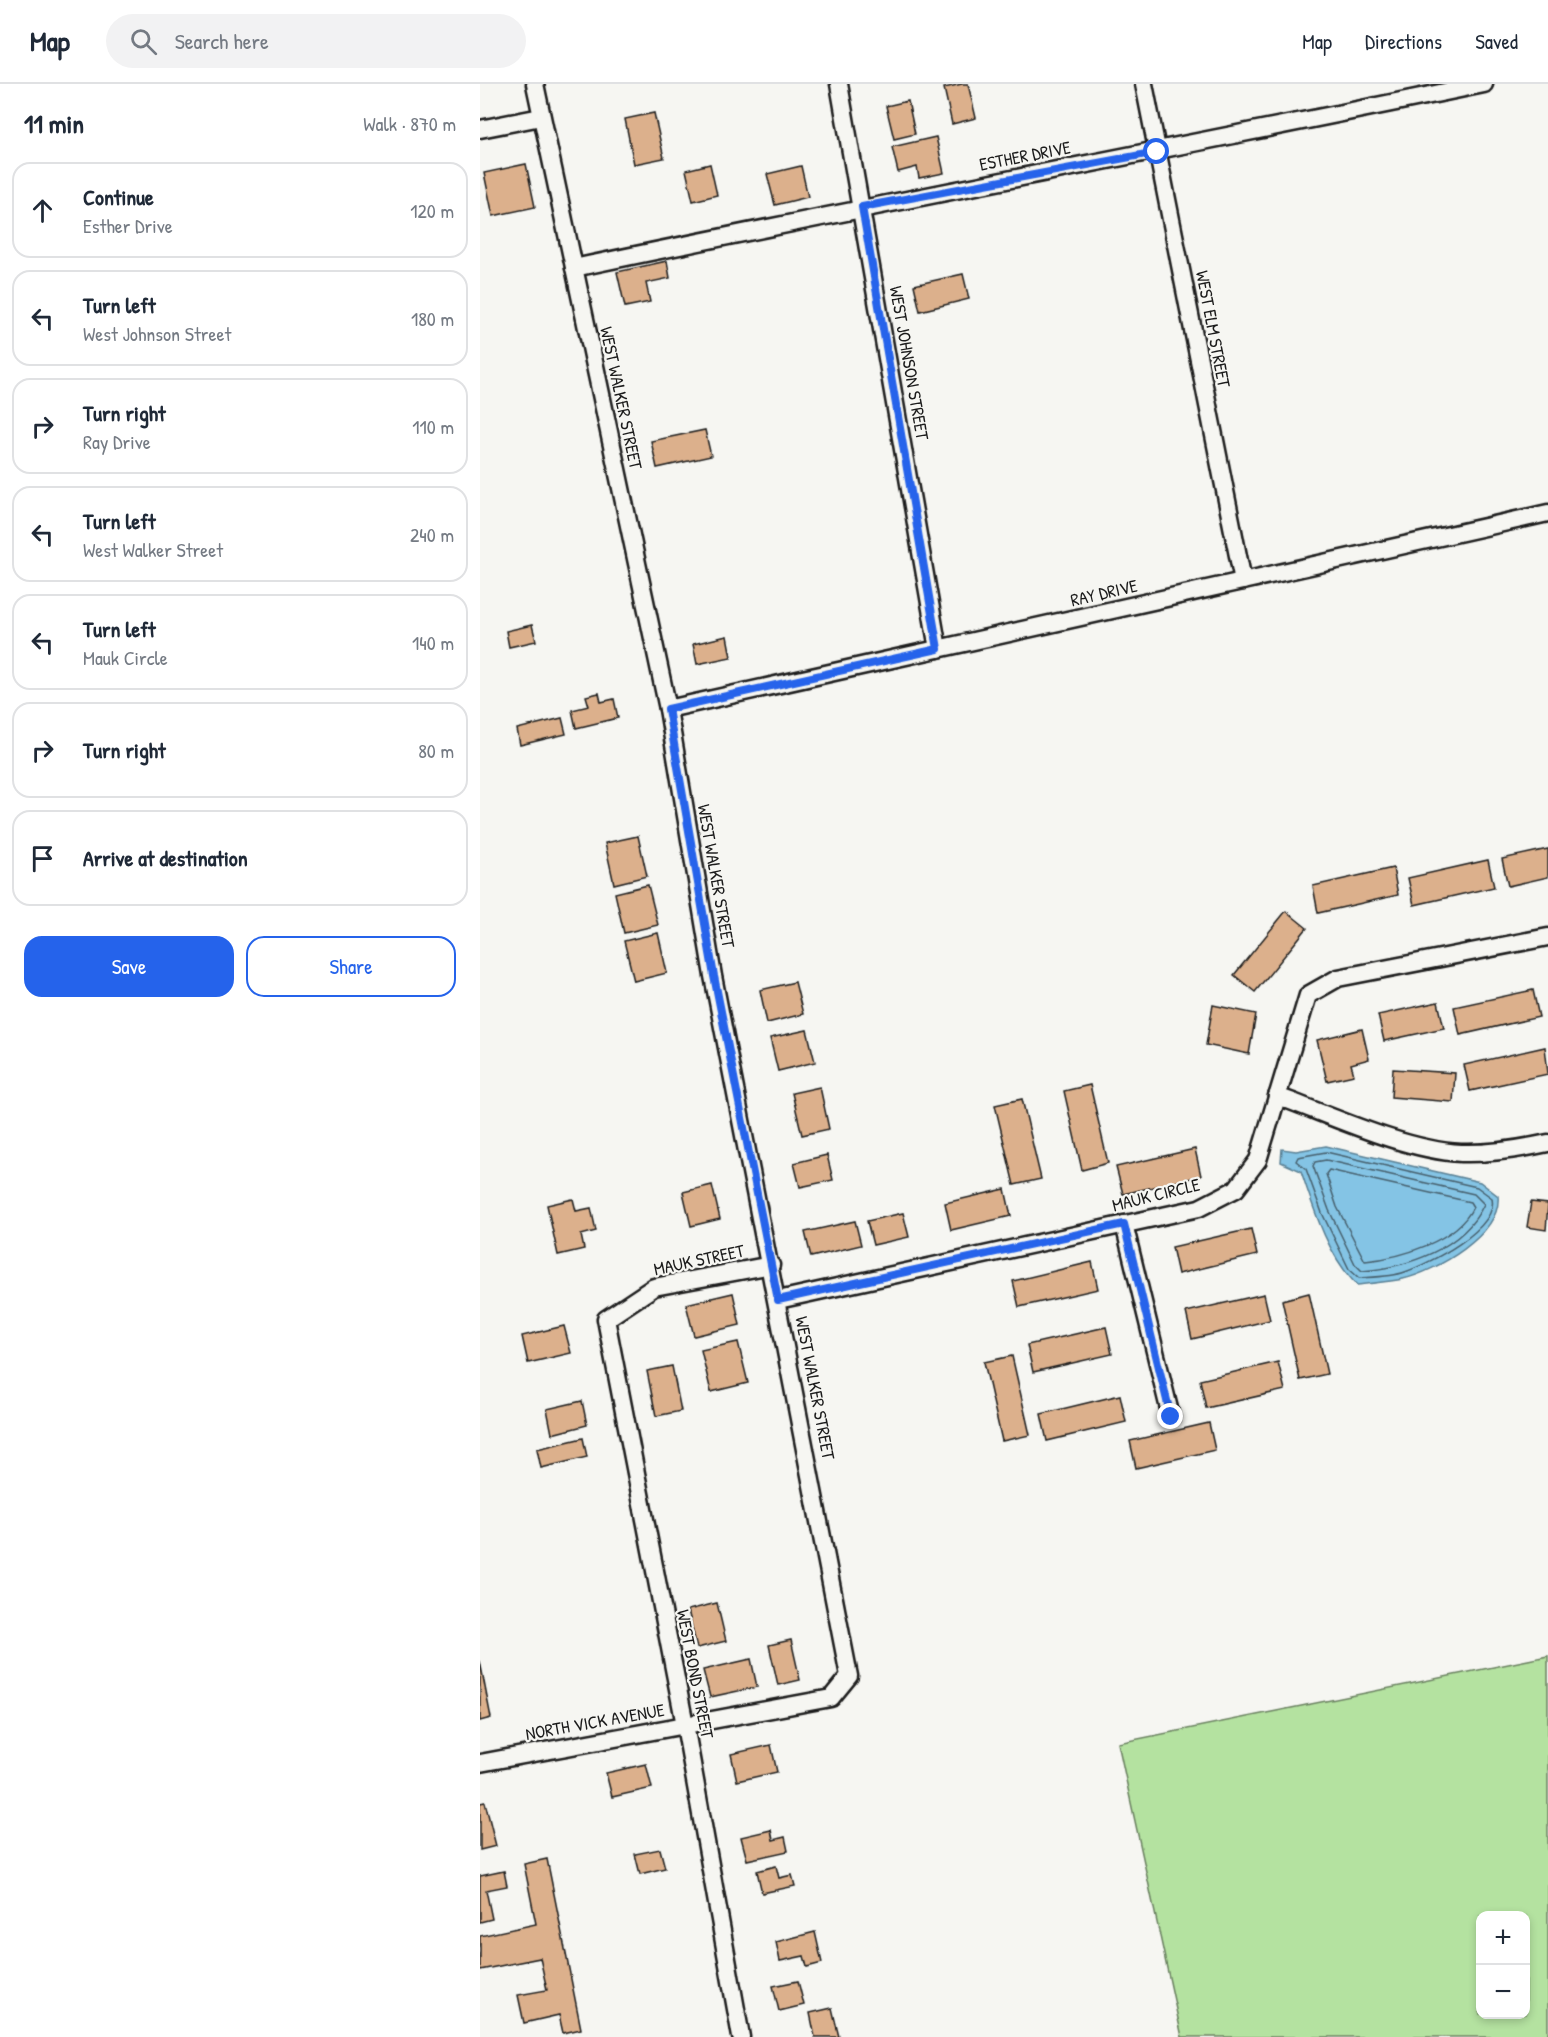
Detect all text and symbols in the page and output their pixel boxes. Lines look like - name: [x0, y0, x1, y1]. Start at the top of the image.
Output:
- search box: [106, 14, 526, 68]
- text: Map: [30, 22, 70, 60]
- icon: search: [127, 25, 160, 58]
- text: Search here: [175, 26, 269, 56]
- text: Map: [1302, 27, 1332, 56]
- text: Directions: [1365, 27, 1442, 56]
- text: Saved: [1475, 27, 1518, 56]
- text: 11 min: [24, 106, 84, 141]
- text: Walk · 870 m: [363, 110, 456, 137]
- street label: ESTHER DRIVE: [977, 134, 1073, 177]
- route start: [1143, 138, 1169, 164]
- text: Continue: [83, 182, 154, 212]
- icon: ahead: [26, 194, 59, 227]
- text: 120 m: [410, 197, 454, 224]
- text: Esther Drive: [83, 212, 173, 239]
- street label: WEST ELM STREET: [1190, 268, 1237, 390]
- street label: WEST JOHNSON STREET: [884, 284, 935, 442]
- text: Turn left: [83, 290, 156, 320]
- icon: left: [26, 302, 59, 335]
- text: 180 m: [411, 305, 454, 332]
- text: West Johnson Street: [83, 320, 231, 347]
- street label: WEST WALKER STREET: [594, 324, 649, 472]
- text: Turn right: [83, 398, 166, 428]
- icon: right: [26, 410, 59, 443]
- text: 110 m: [412, 413, 454, 440]
- text: Ray Drive: [83, 428, 151, 455]
- text: Turn left: [83, 506, 156, 536]
- icon: left: [26, 518, 59, 551]
- text: 240 m: [410, 521, 454, 548]
- text: West Walker Street: [83, 536, 223, 563]
- street label: RAY DRIVE: [1068, 573, 1140, 612]
- text: Turn left: [83, 614, 156, 644]
- icon: left: [26, 626, 59, 659]
- text: 140 m: [412, 629, 454, 656]
- text: Mauk Circle: [83, 644, 168, 671]
- icon: right: [26, 734, 59, 767]
- text: Turn right: [83, 735, 166, 765]
- text: 80 m: [418, 737, 454, 764]
- street label: WEST WALKER STREET: [692, 802, 742, 950]
- icon: arrive: [26, 842, 59, 875]
- text: Arrive at destination: [83, 843, 248, 873]
- button: Save: [24, 936, 234, 997]
- button: Share: [246, 936, 456, 997]
- street label: MAUK CIRCLE: [1109, 1172, 1202, 1217]
- street label: MAUK STREET: [651, 1238, 747, 1281]
- street label: WEST WALKER STREET: [789, 1314, 842, 1462]
- route end: [1157, 1403, 1183, 1429]
- street label: WEST BOND STREET: [671, 1607, 720, 1741]
- street label: NORTH VICK AVENUE: [523, 1697, 666, 1746]
- map controls: [1476, 1911, 1530, 2019]
- button: +: [1476, 1911, 1530, 1965]
- button: −: [1476, 1965, 1530, 2019]

